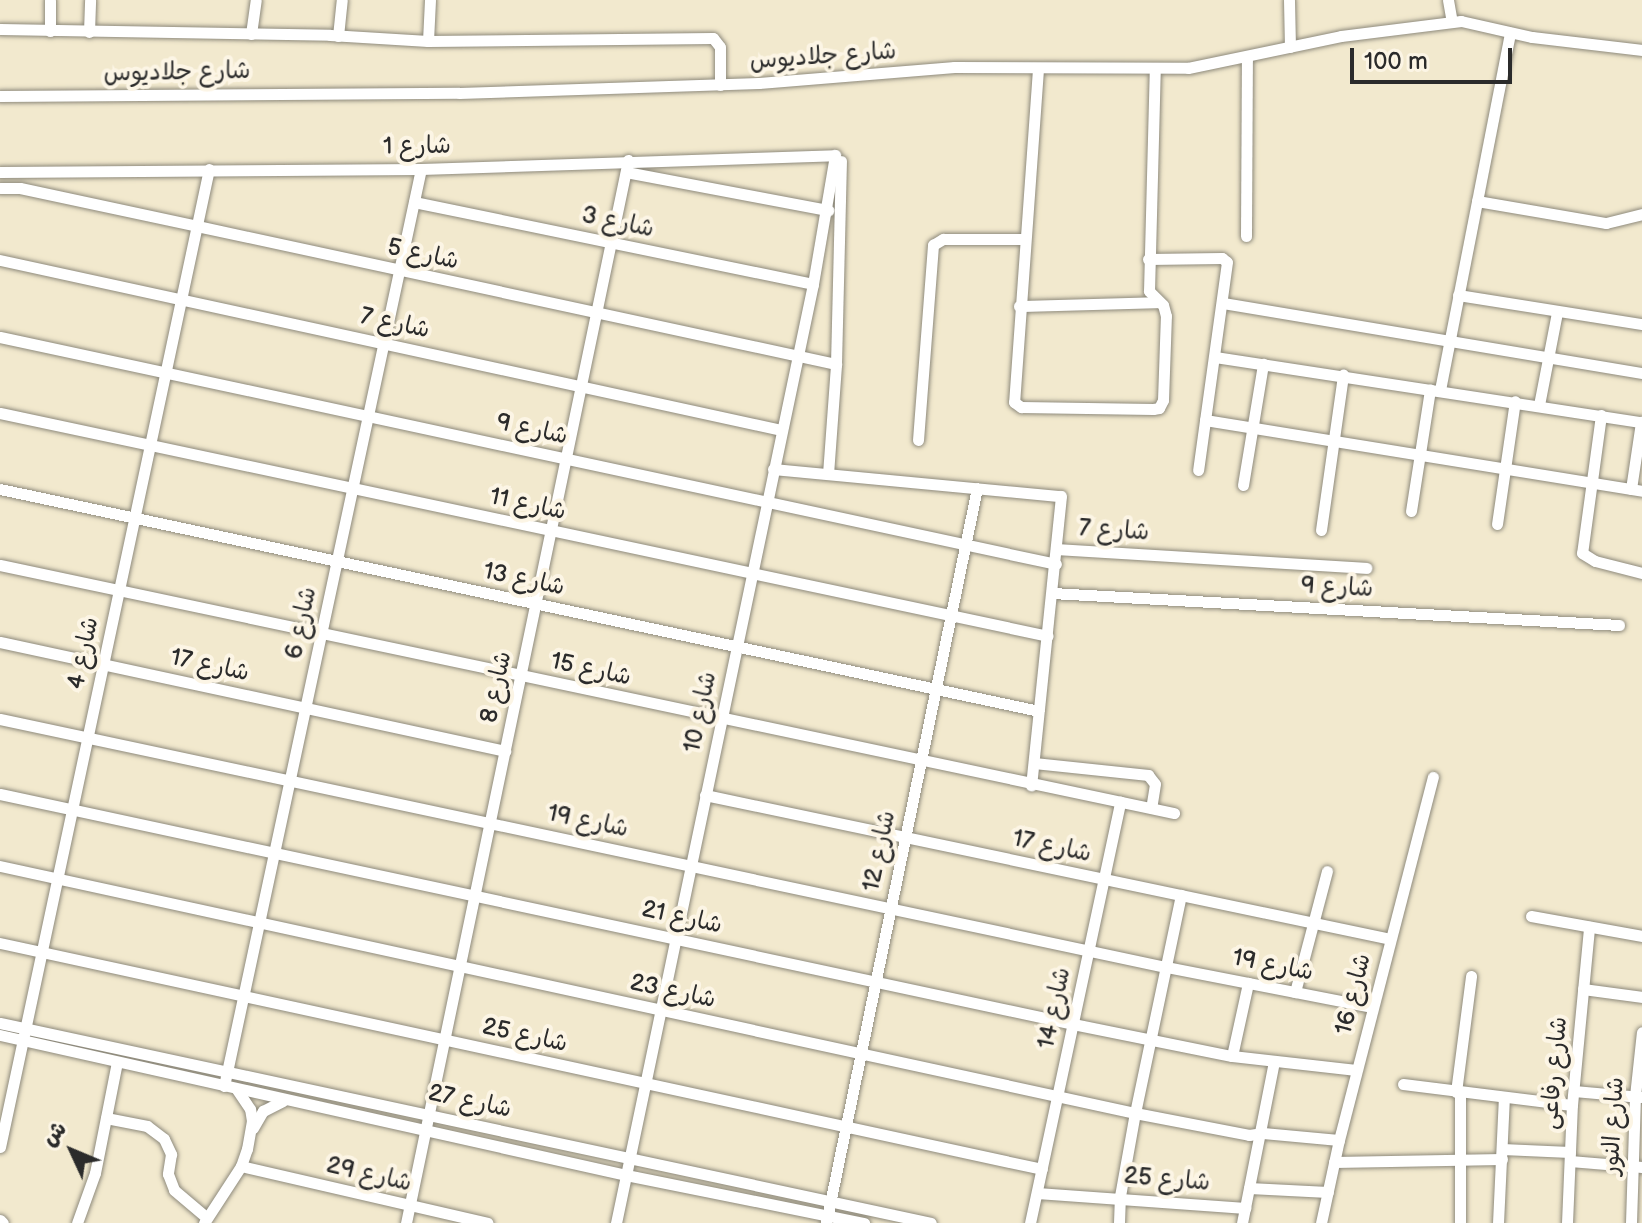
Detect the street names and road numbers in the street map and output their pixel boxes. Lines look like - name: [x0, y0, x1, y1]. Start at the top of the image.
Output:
- street label: شارع جلاديوس: [749, 37, 897, 75]
- street label: شارع جلاديوس: [103, 56, 251, 88]
- street label: شارع 1: [383, 131, 451, 161]
- street label: شارع 3: [579, 200, 657, 244]
- street label: شارع 5: [385, 232, 461, 276]
- street label: شارع 7: [358, 302, 432, 344]
- street label: شارع 9: [494, 407, 570, 451]
- street label: شارع 11: [487, 482, 569, 526]
- street label: شارع 7: [1078, 513, 1150, 547]
- street label: شارع 13: [481, 556, 567, 602]
- street label: شارع 9: [1300, 571, 1374, 603]
- street label: شارع 6: [279, 584, 323, 662]
- street label: شارع 4: [61, 614, 105, 692]
- street label: شارع 17: [168, 643, 252, 687]
- street label: شارع 15: [548, 646, 634, 692]
- street label: شارع 8: [474, 649, 518, 725]
- street label: شارع 10: [677, 669, 723, 755]
- street label: شارع 19: [545, 798, 631, 844]
- street label: شارع 12: [856, 808, 902, 894]
- street label: شارع 17: [1010, 824, 1094, 868]
- street label: شارع 21: [639, 894, 725, 940]
- street label: شارع 19: [1230, 943, 1316, 987]
- street label: شارع 16: [1329, 951, 1377, 1037]
- street label: شارع 14: [1031, 965, 1077, 1051]
- street label: شارع 23: [628, 968, 718, 1014]
- street label: شارع 25: [480, 1012, 570, 1058]
- street label: شارع رفاعى: [1535, 1015, 1573, 1131]
- street label: شارع النور: [1596, 1076, 1630, 1176]
- street label: شارع 27: [426, 1078, 514, 1124]
- street label: شارع 29: [324, 1150, 414, 1198]
- street label: شارع 25: [1123, 1161, 1211, 1197]

